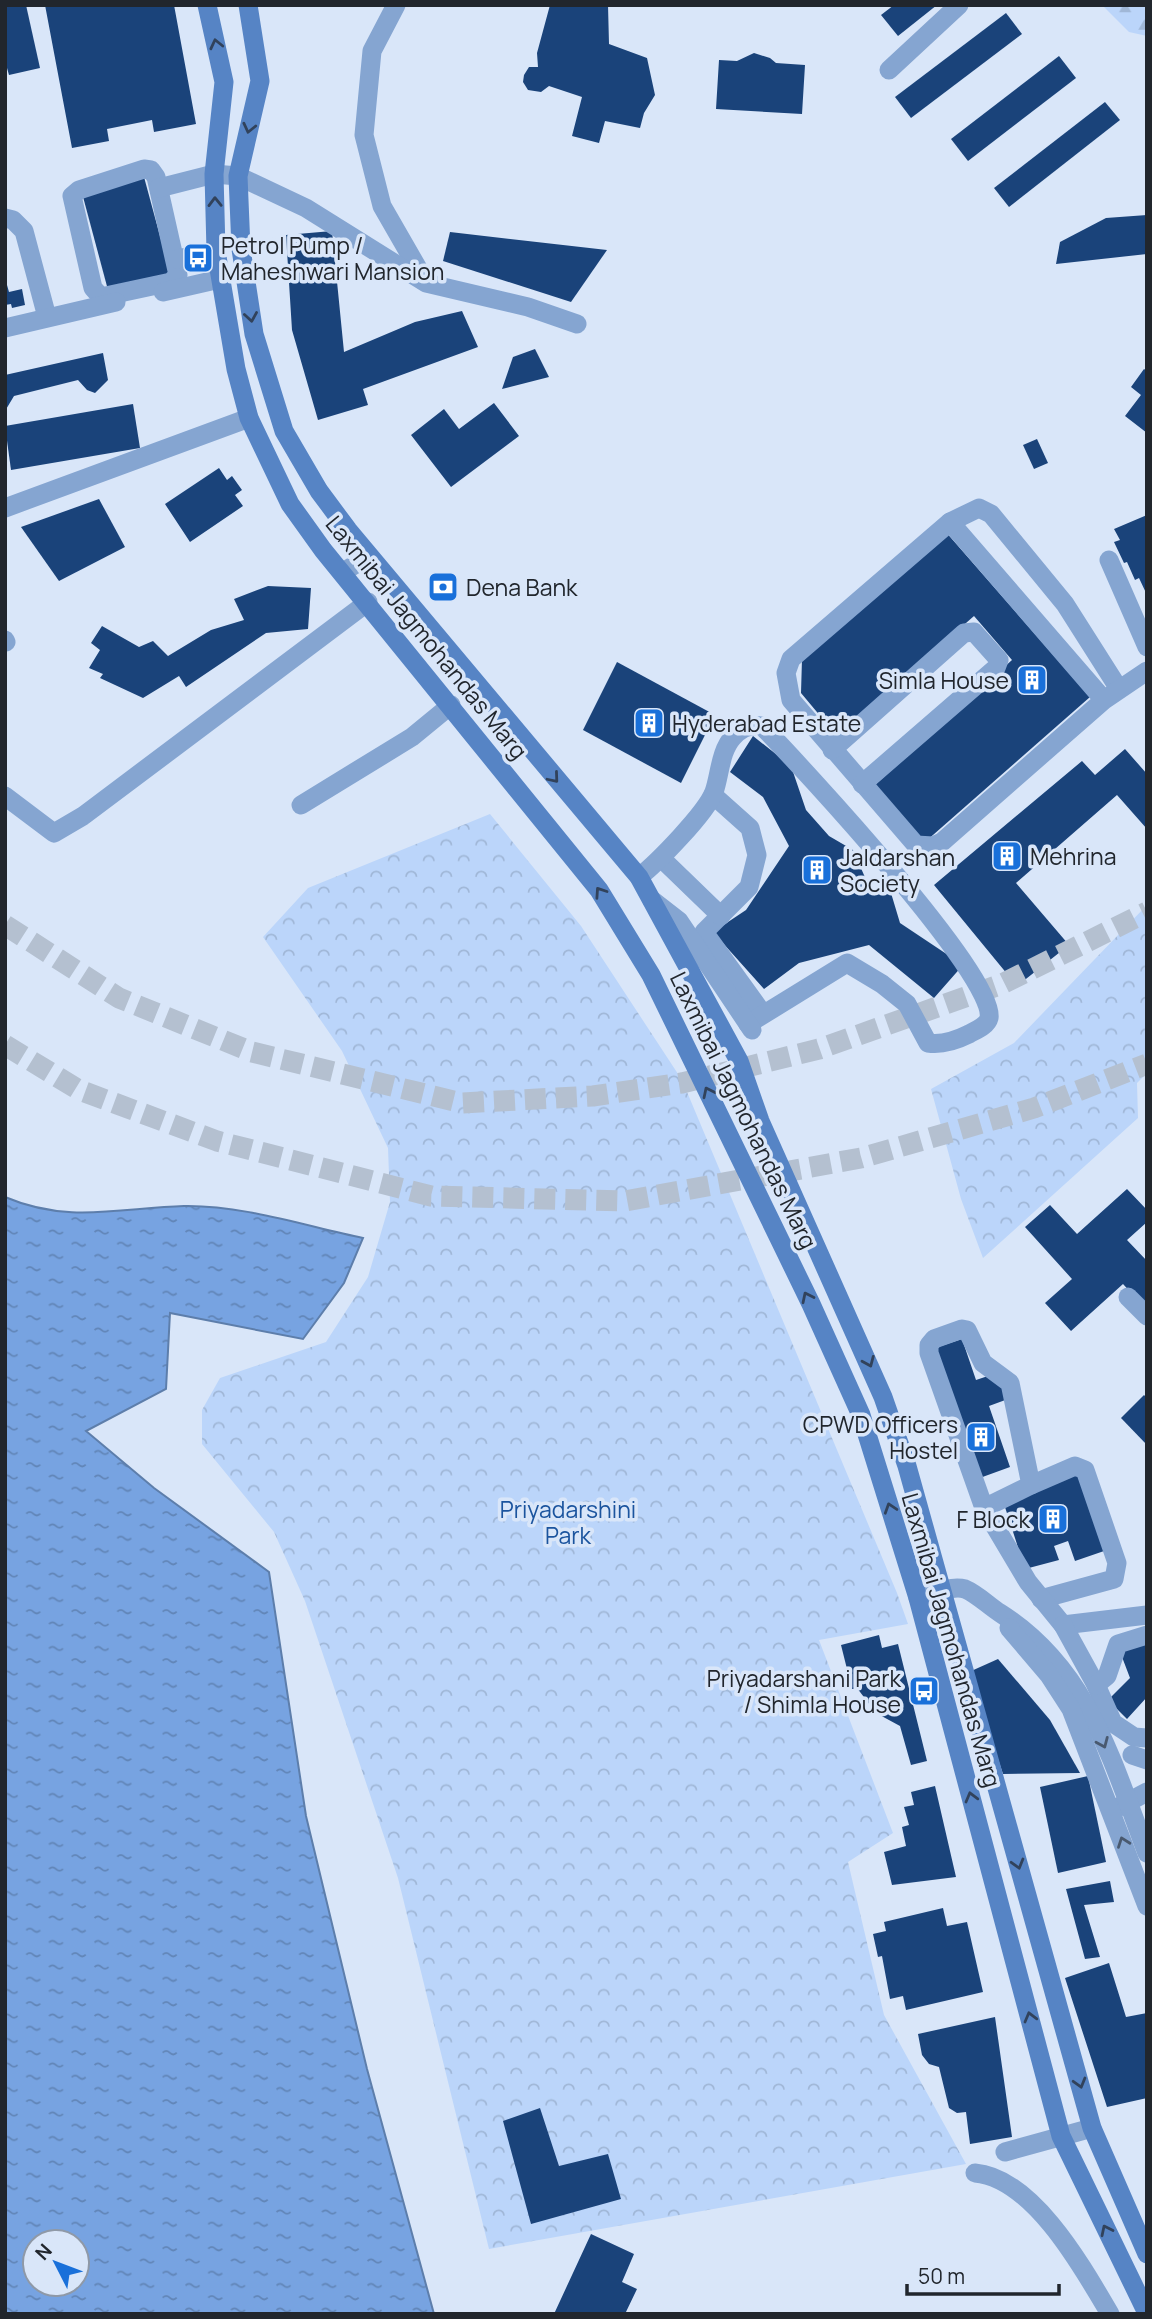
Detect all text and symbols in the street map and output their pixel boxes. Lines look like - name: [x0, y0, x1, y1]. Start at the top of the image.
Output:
- one-way arrow: [209, 38, 224, 50]
- one-way arrow: [243, 122, 257, 134]
- one-way arrow: [207, 196, 223, 207]
- place label: Petrol Pump / Maheshwari Mansion: [221, 229, 444, 287]
- bus stop icon: Petrol Pump / Maheshwari Mansion: [181, 241, 215, 275]
- one-way arrow: [243, 311, 258, 323]
- street label: Laxmibai Jagmohandas Marg: [319, 509, 535, 765]
- bank icon: Dena Bank: [426, 570, 460, 604]
- place label: Dena Bank: [466, 571, 578, 603]
- building icon: Simla House: [1015, 663, 1049, 697]
- place label: Simla House: [879, 664, 1009, 696]
- building icon: Hyderabad Estate: [632, 706, 666, 740]
- place label: Hyderabad Estate: [672, 707, 861, 739]
- one-way arrow: [545, 770, 558, 782]
- building icon: Mehrina: [990, 839, 1024, 873]
- place label: Mehrina: [1030, 840, 1117, 872]
- place label: Jaldarshan Society: [840, 841, 955, 899]
- building icon: Jaldarshan Society: [800, 853, 834, 887]
- one-way arrow: [596, 887, 608, 900]
- street label: Laxmibai Jagmohandas Marg: [663, 966, 825, 1254]
- one-way arrow: [702, 1087, 716, 1099]
- one-way arrow: [801, 1292, 815, 1304]
- one-way arrow: [860, 1356, 874, 1368]
- place label: CPWD Officers Hostel: [803, 1408, 958, 1466]
- building icon: CPWD Officers Hostel: [964, 1420, 998, 1454]
- street label: Laxmibai Jagmohandas Marg: [895, 1489, 1009, 1791]
- park label: Priyadarshini Park: [500, 1493, 636, 1551]
- one-way arrow: [883, 1502, 898, 1514]
- building icon: F Block: [1036, 1502, 1070, 1536]
- place label: F Block: [957, 1503, 1031, 1535]
- place label: Priyadarshani Park / Shimla House: [707, 1662, 902, 1720]
- bus stop icon: Priyadarshani Park / Shimla House: [907, 1674, 941, 1708]
- one-way arrow: [1095, 1736, 1109, 1748]
- one-way arrow: [965, 1791, 979, 1803]
- one-way arrow: [1117, 1837, 1131, 1849]
- one-way arrow: [1010, 1858, 1024, 1870]
- one-way arrow: [1023, 2011, 1038, 2023]
- one-way arrow: [1071, 2077, 1086, 2089]
- one-way arrow: [1101, 2225, 1115, 2237]
- north arrow: [21, 2228, 91, 2298]
- text: N: [29, 2238, 58, 2265]
- scale bar: [907, 2252, 1059, 2296]
- text: 50 m: [918, 2262, 965, 2290]

